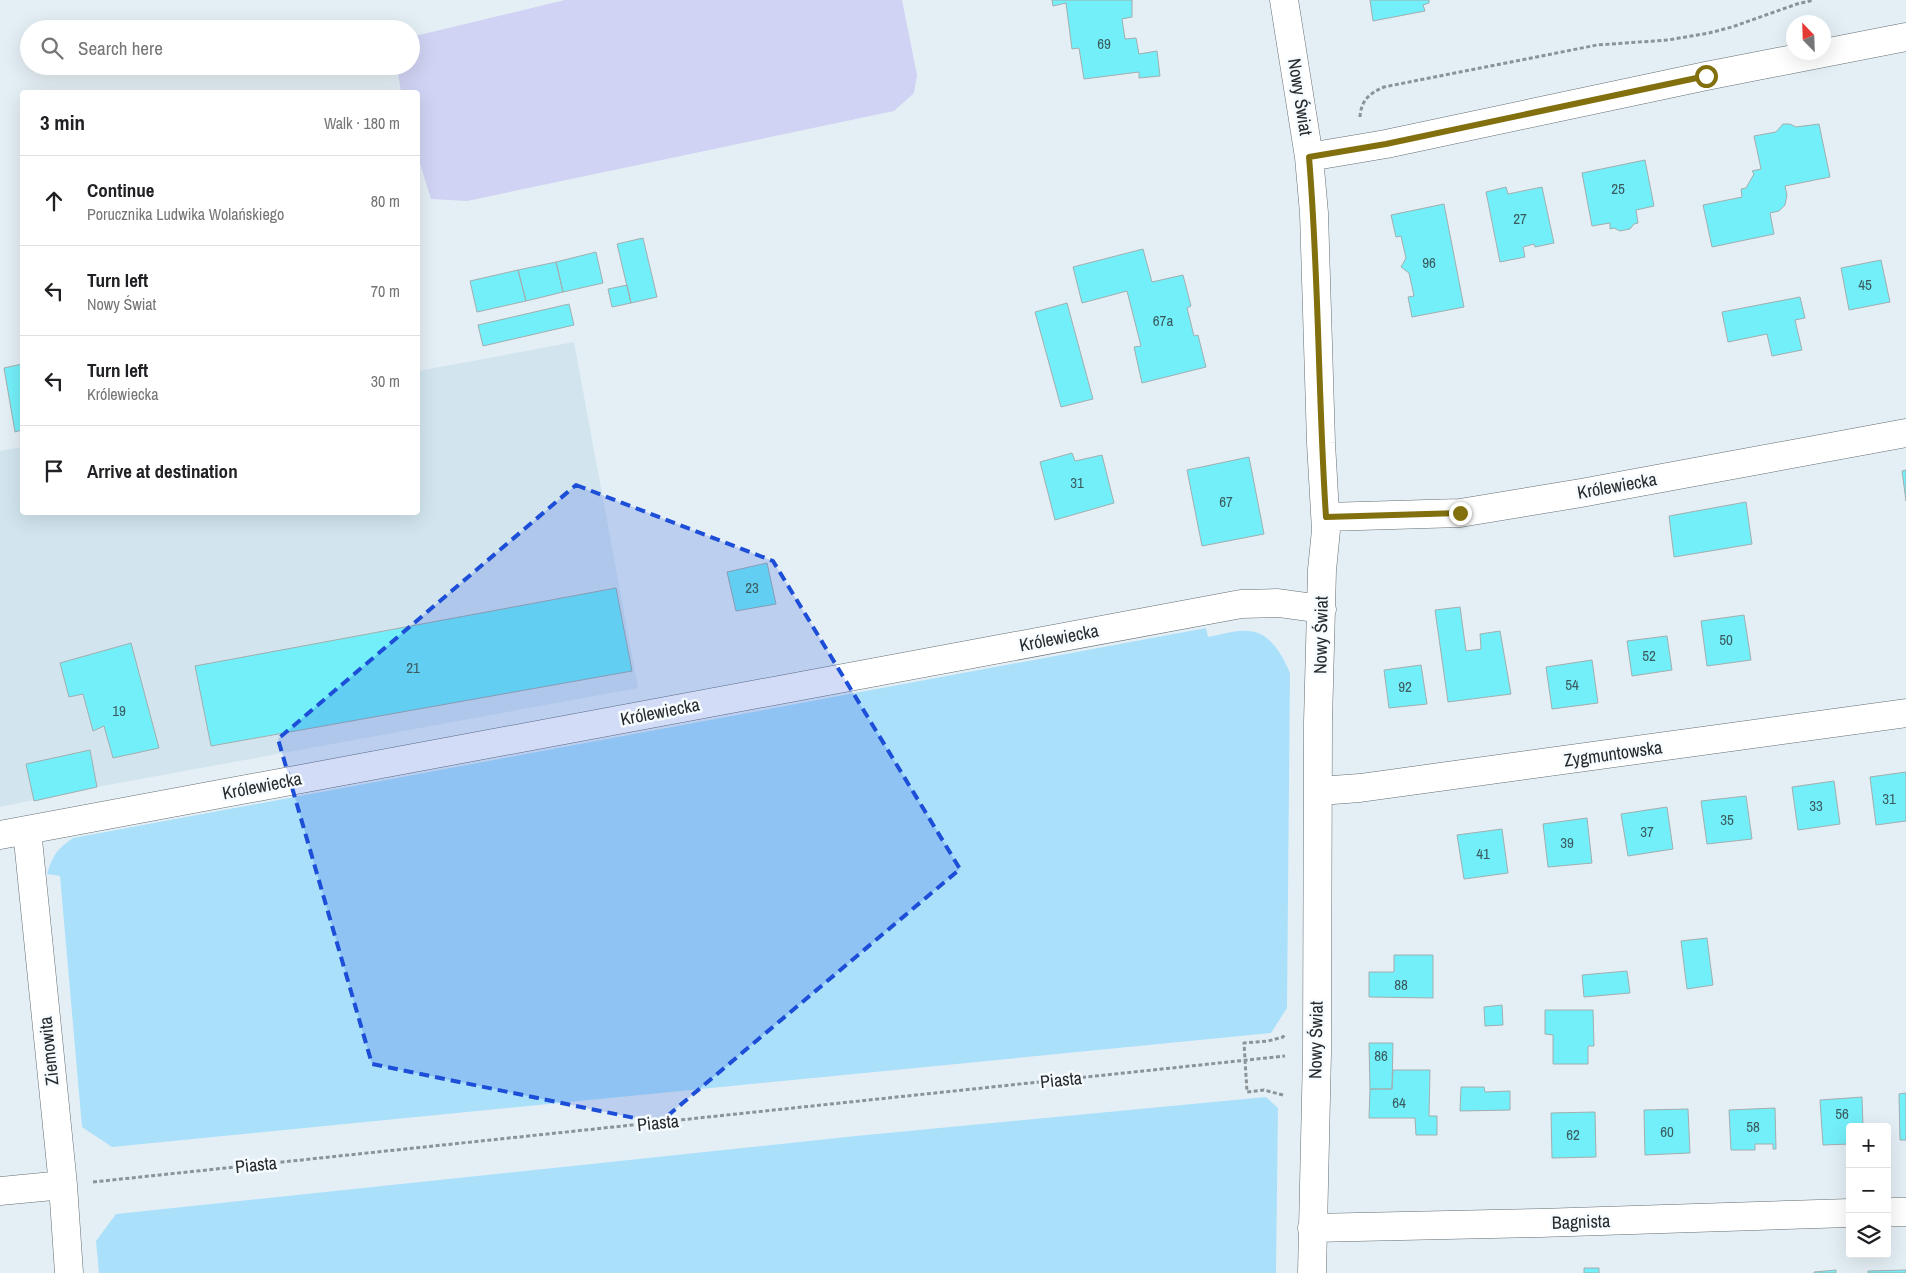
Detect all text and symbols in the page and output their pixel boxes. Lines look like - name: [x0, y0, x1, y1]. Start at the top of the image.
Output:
- north arrow: [1786, 15, 1831, 60]
- search box: [20, 20, 420, 75]
- house number: 69: [1097, 33, 1111, 54]
- icon: search: [38, 34, 66, 62]
- text: Search here: [78, 35, 163, 61]
- street label: Nowy Świat: [1282, 56, 1319, 137]
- route start: [1695, 65, 1718, 88]
- text: 3 min: [40, 108, 85, 137]
- text: Walk · 180 m: [324, 112, 400, 134]
- text: Continue: [87, 177, 155, 203]
- house number: 25: [1611, 178, 1625, 199]
- icon: ahead: [40, 187, 68, 215]
- text: 80 m: [371, 190, 400, 212]
- text: Porucznika Ludwika Wolańskiego: [87, 203, 284, 225]
- house number: 27: [1513, 208, 1527, 229]
- house number: 96: [1422, 252, 1436, 273]
- text: Turn left: [87, 267, 148, 293]
- house number: 45: [1858, 274, 1872, 295]
- icon: left: [40, 277, 68, 305]
- text: 70 m: [371, 280, 400, 302]
- text: Nowy Świat: [87, 293, 156, 315]
- house number: 67a: [1153, 310, 1173, 331]
- text: Turn left: [87, 357, 148, 383]
- icon: left: [40, 367, 68, 395]
- text: 30 m: [371, 370, 400, 392]
- text: Królewiecka: [87, 383, 158, 405]
- icon: arrive: [40, 457, 68, 485]
- text: Arrive at destination: [87, 458, 238, 484]
- street label: Królewiecka: [1575, 466, 1659, 505]
- house number: 31: [1070, 472, 1084, 493]
- house number: 67: [1219, 491, 1233, 512]
- route end: [1449, 502, 1472, 525]
- house number: 23: [745, 577, 759, 598]
- street label: Nowy Świat: [1307, 596, 1334, 674]
- street label: Królewiecka: [1017, 618, 1101, 657]
- house number: 50: [1719, 629, 1733, 650]
- house number: 52: [1642, 645, 1656, 666]
- house number: 21: [406, 657, 420, 678]
- house number: 54: [1565, 674, 1579, 695]
- house number: 92: [1398, 676, 1412, 697]
- street label: Królewiecka: [618, 692, 702, 731]
- house number: 19: [112, 700, 126, 721]
- street label: Zygmuntowska: [1562, 734, 1664, 773]
- street label: Królewiecka: [220, 766, 304, 805]
- house number: 31: [1882, 788, 1896, 809]
- house number: 33: [1809, 795, 1823, 816]
- house number: 35: [1720, 809, 1734, 830]
- house number: 37: [1640, 821, 1654, 842]
- house number: 39: [1560, 832, 1574, 853]
- house number: 41: [1476, 843, 1490, 864]
- house number: 88: [1394, 974, 1408, 995]
- street label: Nowy Świat: [1302, 1001, 1329, 1079]
- street label: Ziemowita: [32, 1015, 65, 1087]
- house number: 86: [1374, 1045, 1388, 1066]
- street label: Piasta: [1039, 1065, 1083, 1094]
- house number: 64: [1392, 1092, 1406, 1113]
- house number: 56: [1835, 1103, 1849, 1124]
- street label: Piasta: [636, 1108, 680, 1137]
- house number: 58: [1746, 1116, 1760, 1137]
- house number: 60: [1660, 1121, 1674, 1142]
- map controls: [1846, 1123, 1891, 1258]
- button: +: [1846, 1123, 1891, 1168]
- house number: 62: [1566, 1124, 1580, 1145]
- street label: Piasta: [234, 1150, 278, 1179]
- button: −: [1846, 1168, 1891, 1213]
- street label: Bagnista: [1551, 1208, 1611, 1235]
- button: layers: [1846, 1213, 1891, 1258]

